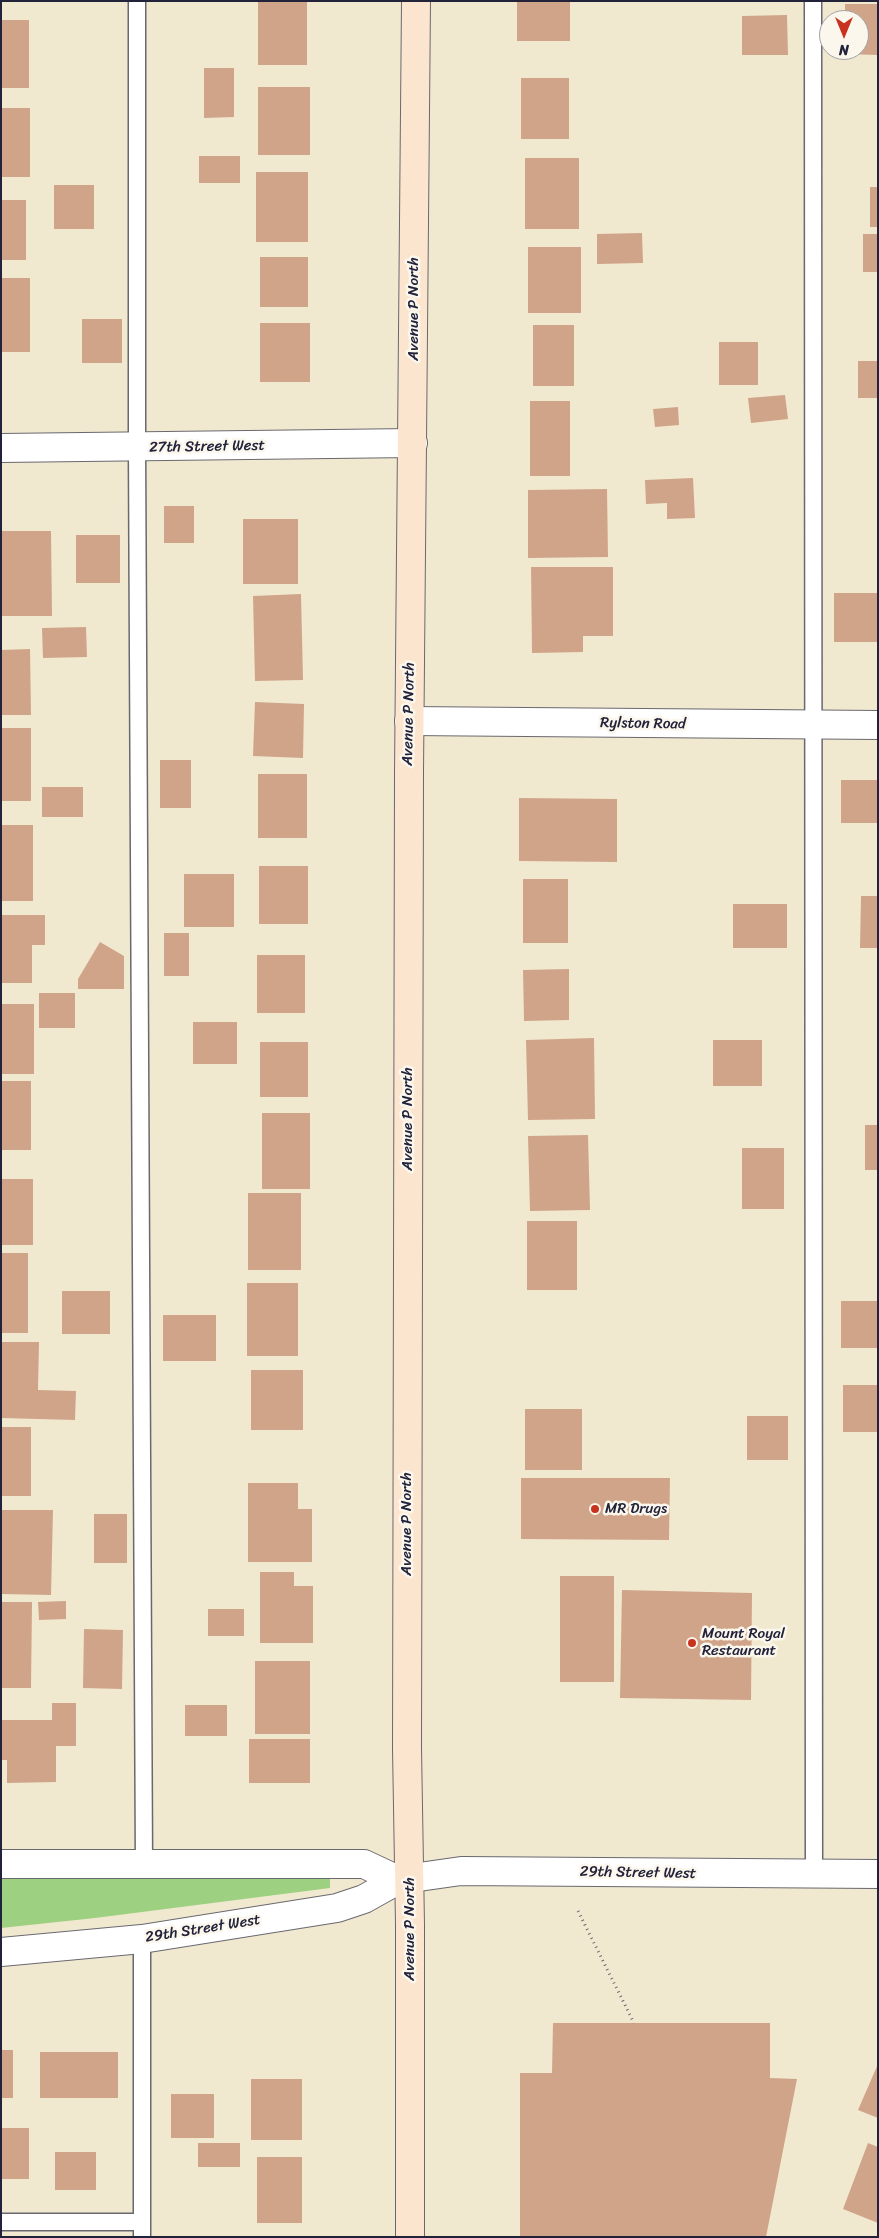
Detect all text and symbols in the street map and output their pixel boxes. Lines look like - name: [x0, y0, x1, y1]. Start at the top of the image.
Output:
- north arrow: [819, 10, 869, 60]
- text: N: [839, 37, 849, 62]
- street label: Avenue P North: [405, 257, 423, 361]
- street label: 27th Street West: [149, 437, 265, 457]
- street label: Avenue P North: [399, 662, 419, 766]
- street label: Rylston Road: [600, 714, 686, 734]
- street label: Avenue P North: [399, 1067, 417, 1171]
- street label: Avenue P North: [398, 1472, 416, 1576]
- place label: MR Drugs: [605, 1500, 667, 1518]
- marker: MR Drugs: [589, 1503, 601, 1515]
- place label: Mount Royal Restaurant: [702, 1625, 785, 1660]
- marker: Mount Royal Restaurant: [686, 1637, 698, 1649]
- street label: 29th Street West: [580, 1863, 696, 1883]
- street label: Avenue P North: [401, 1877, 419, 1981]
- street label: 29th Street West: [144, 1911, 262, 1947]

